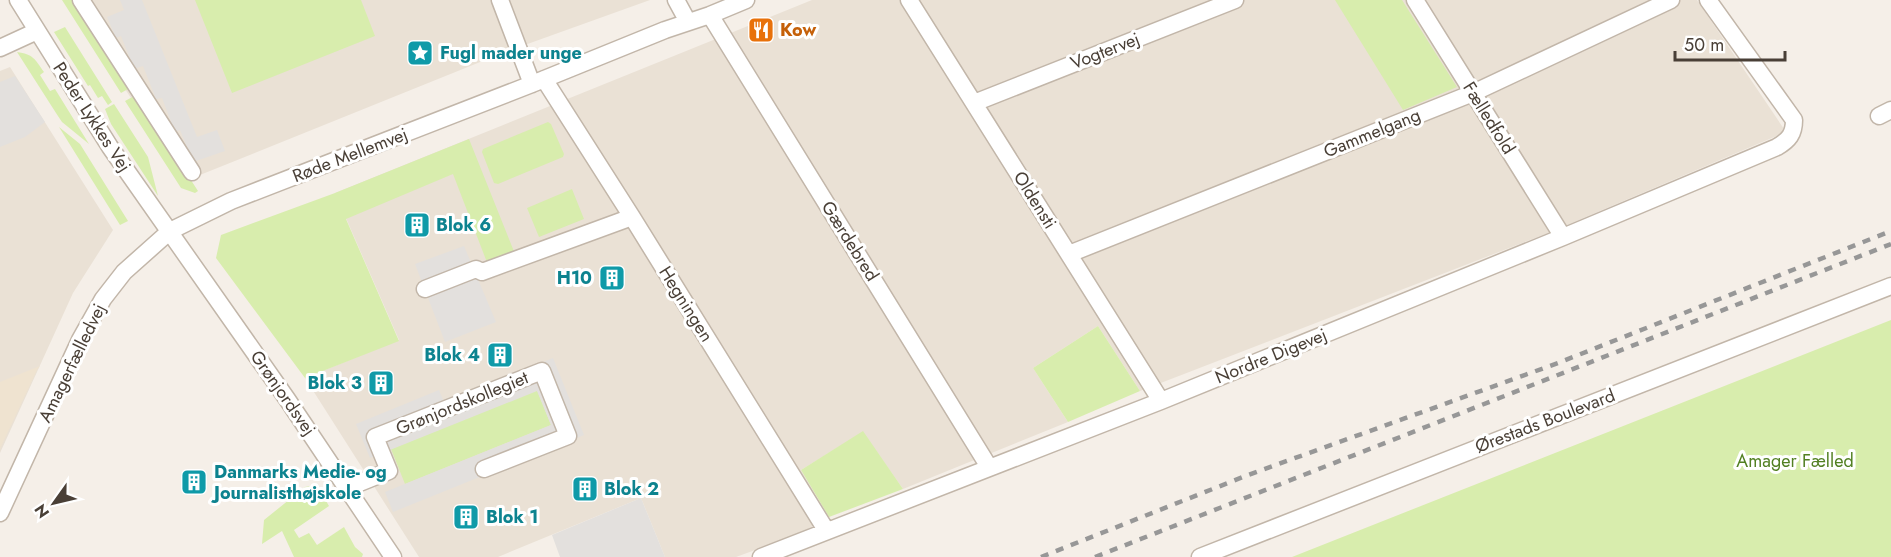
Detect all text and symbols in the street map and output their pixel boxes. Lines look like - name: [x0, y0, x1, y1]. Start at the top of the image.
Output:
- restaurant icon: Kow: [746, 15, 776, 45]
- place label: Kow: [780, 17, 816, 43]
- scale bar: [1675, 24, 1784, 62]
- street label: Vogtervej: [1067, 26, 1143, 76]
- text: 50 m: [1684, 32, 1724, 58]
- place icon: Fugl mader unge: [405, 38, 435, 68]
- place label: Fugl mader unge: [440, 40, 582, 66]
- street label: Peder Lykkes Vej: [47, 57, 137, 177]
- street label: Fælledfold: [1457, 77, 1521, 159]
- street label: Gammelgang: [1320, 102, 1424, 164]
- street label: Røde Mellemvej: [289, 121, 411, 189]
- street label: Oldensti: [1007, 166, 1063, 234]
- street label: Gærdebred: [815, 196, 885, 286]
- building icon: Blok 6: [402, 210, 432, 240]
- place label: Blok 6: [436, 212, 491, 238]
- street label: Hegningen: [652, 261, 720, 347]
- building icon: H10: [597, 263, 627, 293]
- place label: H10: [557, 265, 592, 291]
- street label: Amagerfælledvej: [32, 299, 112, 427]
- street label: Nordre Digevej: [1211, 322, 1331, 390]
- building icon: Blok 4: [485, 340, 515, 370]
- place label: Blok 4: [424, 342, 480, 368]
- street label: Grønjordsvej: [244, 345, 322, 441]
- street label: Grønjordskollegiet: [392, 364, 533, 441]
- building icon: Blok 3: [366, 368, 396, 398]
- place label: Blok 3: [308, 370, 362, 396]
- street label: Ørestads Boulevard: [1471, 382, 1619, 460]
- park label: Amager Fælled: [1736, 448, 1854, 474]
- place label: Danmarks Medie- og Journalisthøjskole: [211, 459, 387, 506]
- building icon: Danmarks Medie- og Journalisthøjskole: [179, 467, 209, 497]
- north arrow: [24, 473, 84, 533]
- building icon: Blok 2: [570, 474, 600, 504]
- place label: Blok 2: [604, 476, 659, 502]
- text: N: [29, 499, 55, 523]
- building icon: Blok 1: [451, 502, 481, 532]
- place label: Blok 1: [486, 504, 538, 530]

